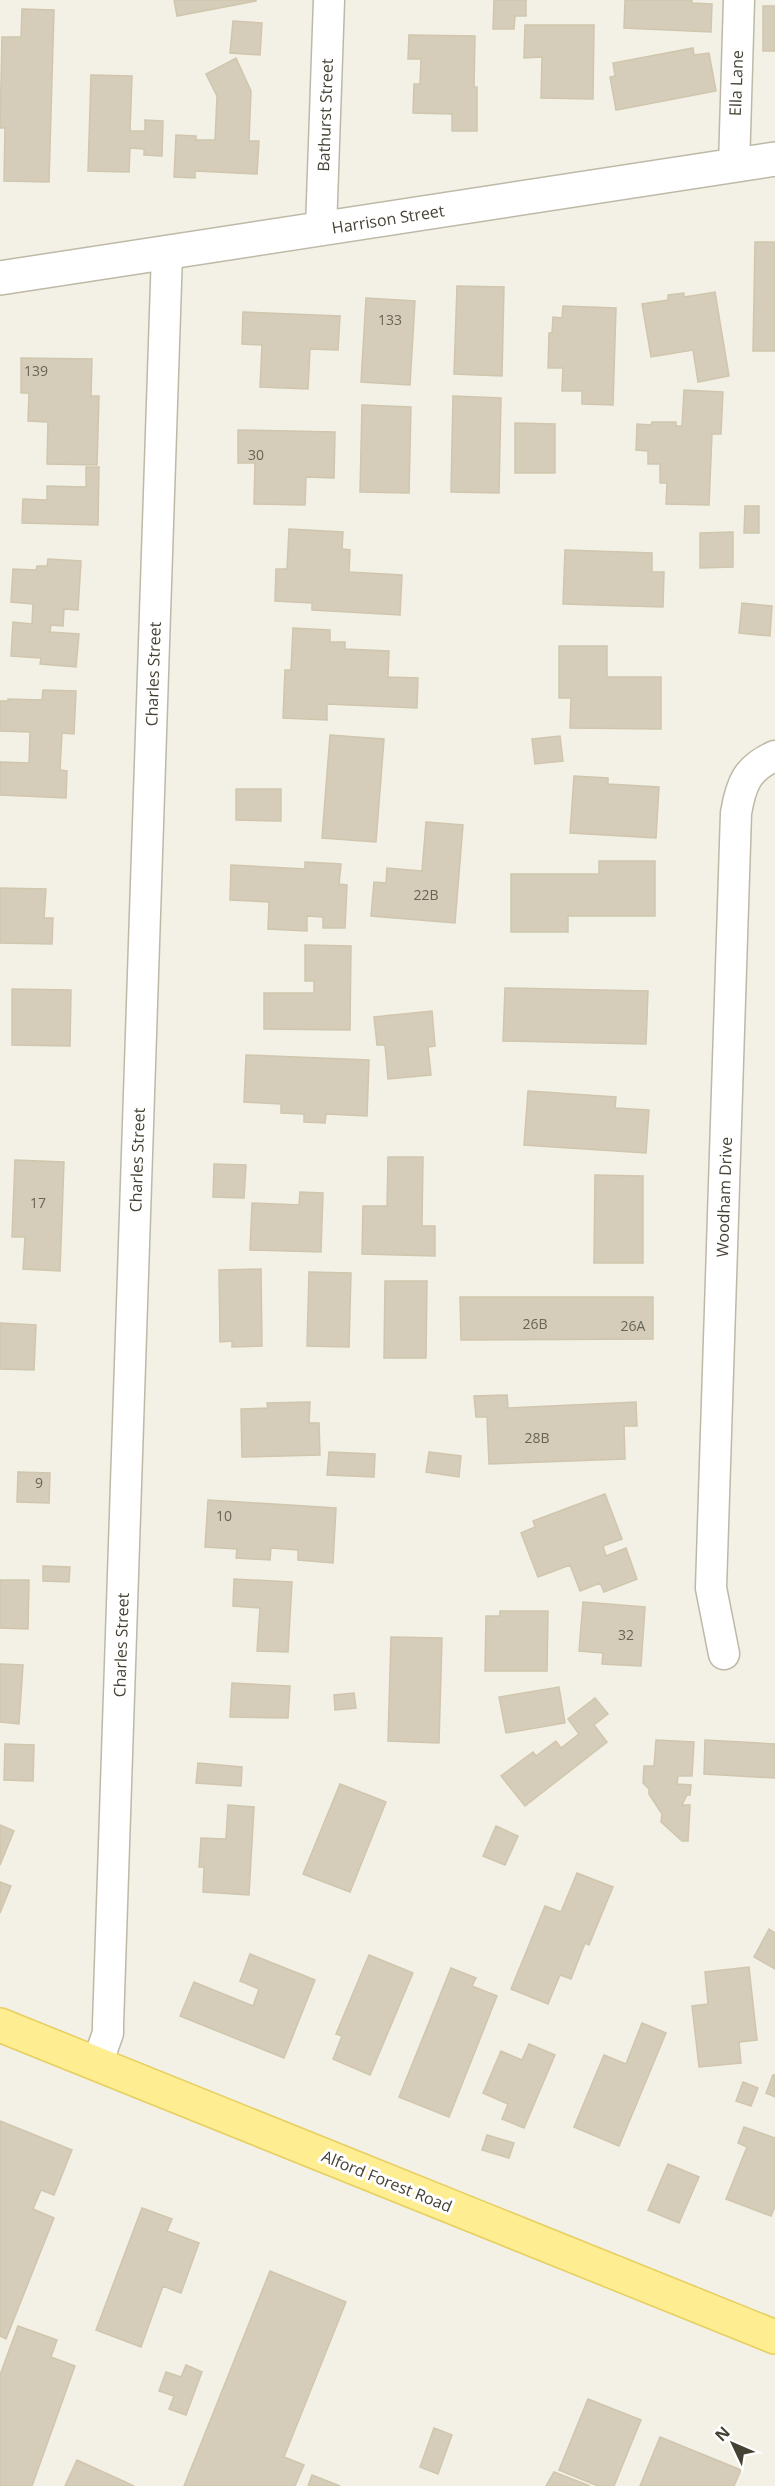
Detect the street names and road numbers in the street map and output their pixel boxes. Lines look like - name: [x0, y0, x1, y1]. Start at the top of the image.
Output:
- street label: Ella Lane: [724, 50, 748, 116]
- street label: Bathurst Street: [312, 58, 338, 172]
- street label: Harrison Street: [330, 199, 446, 239]
- street label: Charles Street: [140, 621, 166, 727]
- street label: Charles Street: [124, 1107, 150, 1213]
- street label: Woodham Drive: [711, 1136, 737, 1258]
- street label: Charles Street: [108, 1592, 134, 1698]
- street label: Alford Forest Road: [319, 2145, 455, 2217]

